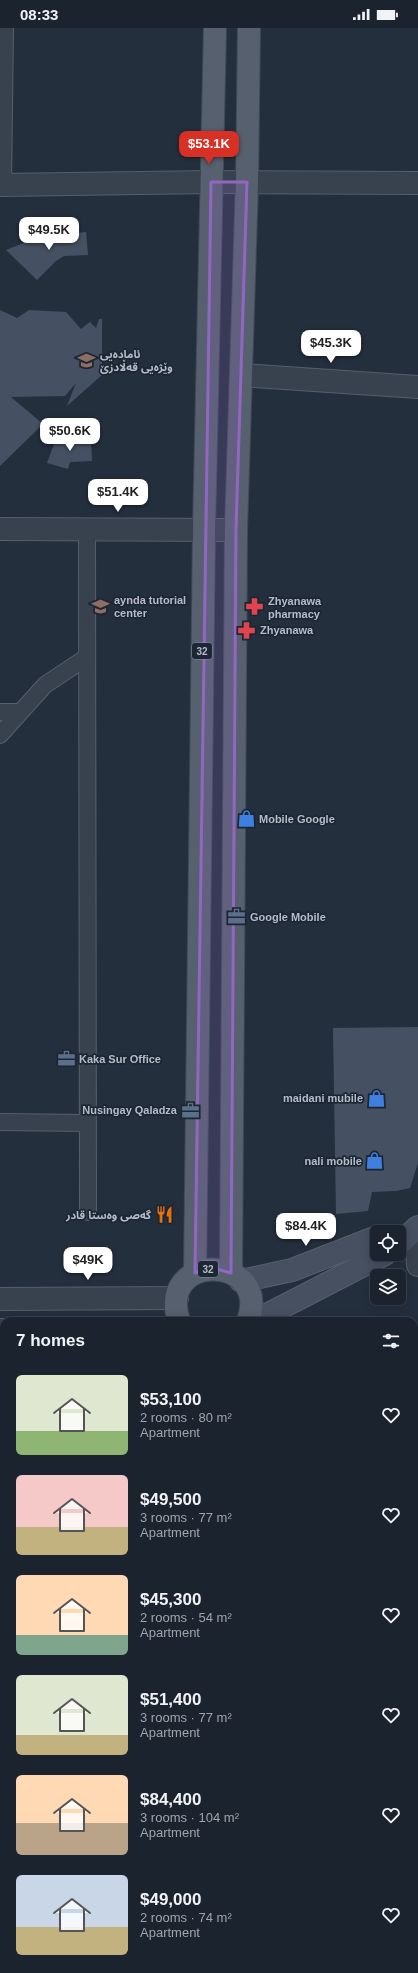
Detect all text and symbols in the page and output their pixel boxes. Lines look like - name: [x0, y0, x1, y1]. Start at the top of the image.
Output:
- text: 08:33: [20, 6, 58, 23]
- pin: $53.1K: [176, 131, 242, 165]
- text: $53.1K: [188, 136, 230, 151]
- pin: $49.5K: [16, 217, 82, 251]
- text: $49.5K: [28, 222, 70, 237]
- pin: $45.3K: [298, 330, 364, 364]
- text: $45.3K: [310, 335, 352, 350]
- place label: ئامادەیی وێژەیی قەڵادزێ: [100, 348, 173, 374]
- school or university icon: ئامادەیی وێژەیی قەڵادزێ: [77, 350, 97, 370]
- pin: $50.6K: [37, 418, 103, 452]
- text: $50.6K: [49, 423, 91, 438]
- pin: $51.4K: [85, 479, 151, 513]
- text: $51.4K: [97, 484, 139, 499]
- place label: aynda tutorial center: [114, 594, 186, 619]
- place label: Zhyanawa pharmacy: [268, 595, 322, 620]
- school or university icon: aynda tutorial center: [91, 596, 111, 616]
- pharmacy icon: Zhyanawa pharmacy: [245, 597, 265, 617]
- pharmacy icon: Zhyanawa: [237, 620, 257, 640]
- place label: Zhyanawa: [260, 624, 314, 636]
- road number: 32: [192, 643, 212, 659]
- shop icon: Mobile Google: [236, 809, 256, 829]
- place label: Mobile Google: [259, 813, 335, 825]
- office icon: Google Mobile: [227, 907, 247, 927]
- place label: Google Mobile: [250, 911, 326, 923]
- office icon: Kaka Sur Office: [56, 1049, 76, 1069]
- place label: Kaka Sur Office: [79, 1053, 161, 1065]
- shop icon: maidani mubile: [366, 1088, 386, 1108]
- place label: maidani mubile: [283, 1092, 363, 1104]
- office icon: Nusingay Qaladza: [180, 1100, 200, 1120]
- place label: Nusingay Qaladza: [82, 1104, 178, 1116]
- shop icon: nali mobile: [365, 1151, 385, 1171]
- place label: nali mobile: [305, 1155, 362, 1167]
- restaurant icon: گەصی وەستا قادر: [154, 1205, 174, 1225]
- place label: گەصی وەستا قادر: [65, 1209, 152, 1222]
- pin: $84.4K: [273, 1213, 339, 1247]
- text: $84.4K: [285, 1218, 327, 1233]
- map controls: [370, 1225, 406, 1305]
- button: locate: [370, 1225, 406, 1261]
- pin: $49K: [64, 1247, 112, 1281]
- text: $49K: [72, 1252, 104, 1267]
- road number: 32: [198, 1261, 218, 1277]
- button: layers: [370, 1269, 406, 1305]
- icon: filters: [380, 1330, 402, 1352]
- text: 7 homes: [16, 1331, 85, 1350]
- text: $53,100: [140, 1390, 201, 1409]
- icon: home: [48, 1391, 96, 1439]
- icon: heart: [380, 1404, 402, 1426]
- text: 2 rooms · 80 m²: [140, 1410, 232, 1425]
- text: Apartment: [140, 1425, 200, 1440]
- text: $49,500: [140, 1490, 201, 1509]
- icon: home: [48, 1491, 96, 1539]
- icon: heart: [380, 1504, 402, 1526]
- text: 3 rooms · 77 m²: [140, 1510, 232, 1525]
- text: Apartment: [140, 1525, 200, 1540]
- text: $45,300: [140, 1590, 201, 1609]
- icon: home: [48, 1591, 96, 1639]
- icon: heart: [380, 1604, 402, 1626]
- text: 2 rooms · 54 m²: [140, 1610, 232, 1625]
- text: Apartment: [140, 1625, 200, 1640]
- text: $51,400: [140, 1690, 201, 1709]
- icon: home: [48, 1691, 96, 1739]
- icon: heart: [380, 1704, 402, 1726]
- text: 3 rooms · 77 m²: [140, 1710, 232, 1725]
- text: Apartment: [140, 1725, 200, 1740]
- text: $84,400: [140, 1790, 201, 1809]
- icon: home: [48, 1791, 96, 1839]
- icon: heart: [380, 1804, 402, 1826]
- text: 3 rooms · 104 m²: [140, 1810, 239, 1825]
- text: Apartment: [140, 1825, 200, 1840]
- text: $49,000: [140, 1890, 201, 1909]
- icon: home: [48, 1891, 96, 1939]
- icon: heart: [380, 1904, 402, 1926]
- text: 2 rooms · 74 m²: [140, 1910, 232, 1925]
- text: Apartment: [140, 1925, 200, 1940]

